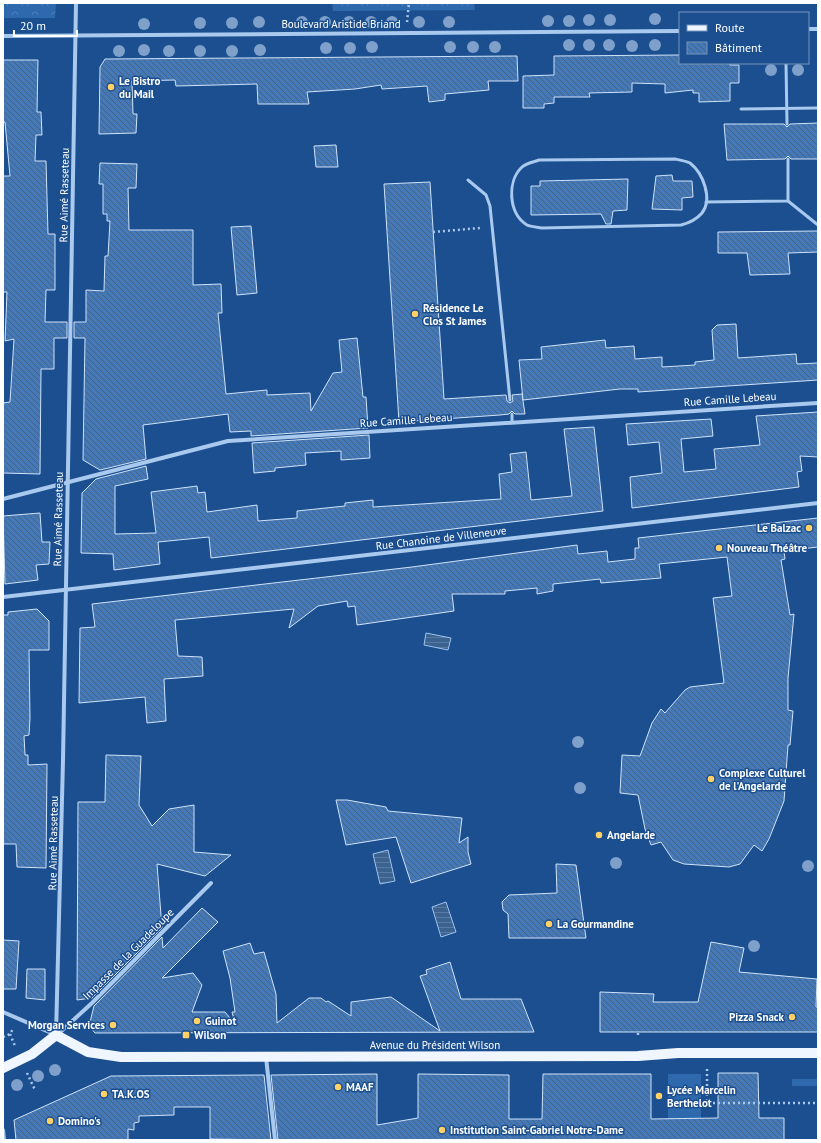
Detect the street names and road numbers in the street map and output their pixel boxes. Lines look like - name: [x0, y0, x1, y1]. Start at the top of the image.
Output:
- street label: Boulevard Aristide Briand: [281, 17, 401, 31]
- street label: Rue Aimé Rasseteau: [56, 147, 72, 242]
- street label: Rue Camille Lebeau: [683, 389, 777, 409]
- street label: Rue Camille Lebeau: [359, 410, 453, 430]
- street label: Rue Aimé Rasseteau: [50, 471, 66, 566]
- street label: Rue Chanoine de Villeneuve: [375, 523, 508, 553]
- street label: Rue Aimé Rasseteau: [45, 795, 61, 890]
- street label: Impasse de la Guadeloupe: [79, 905, 177, 1003]
- street label: Avenue du Président Wilson: [370, 1038, 500, 1052]

